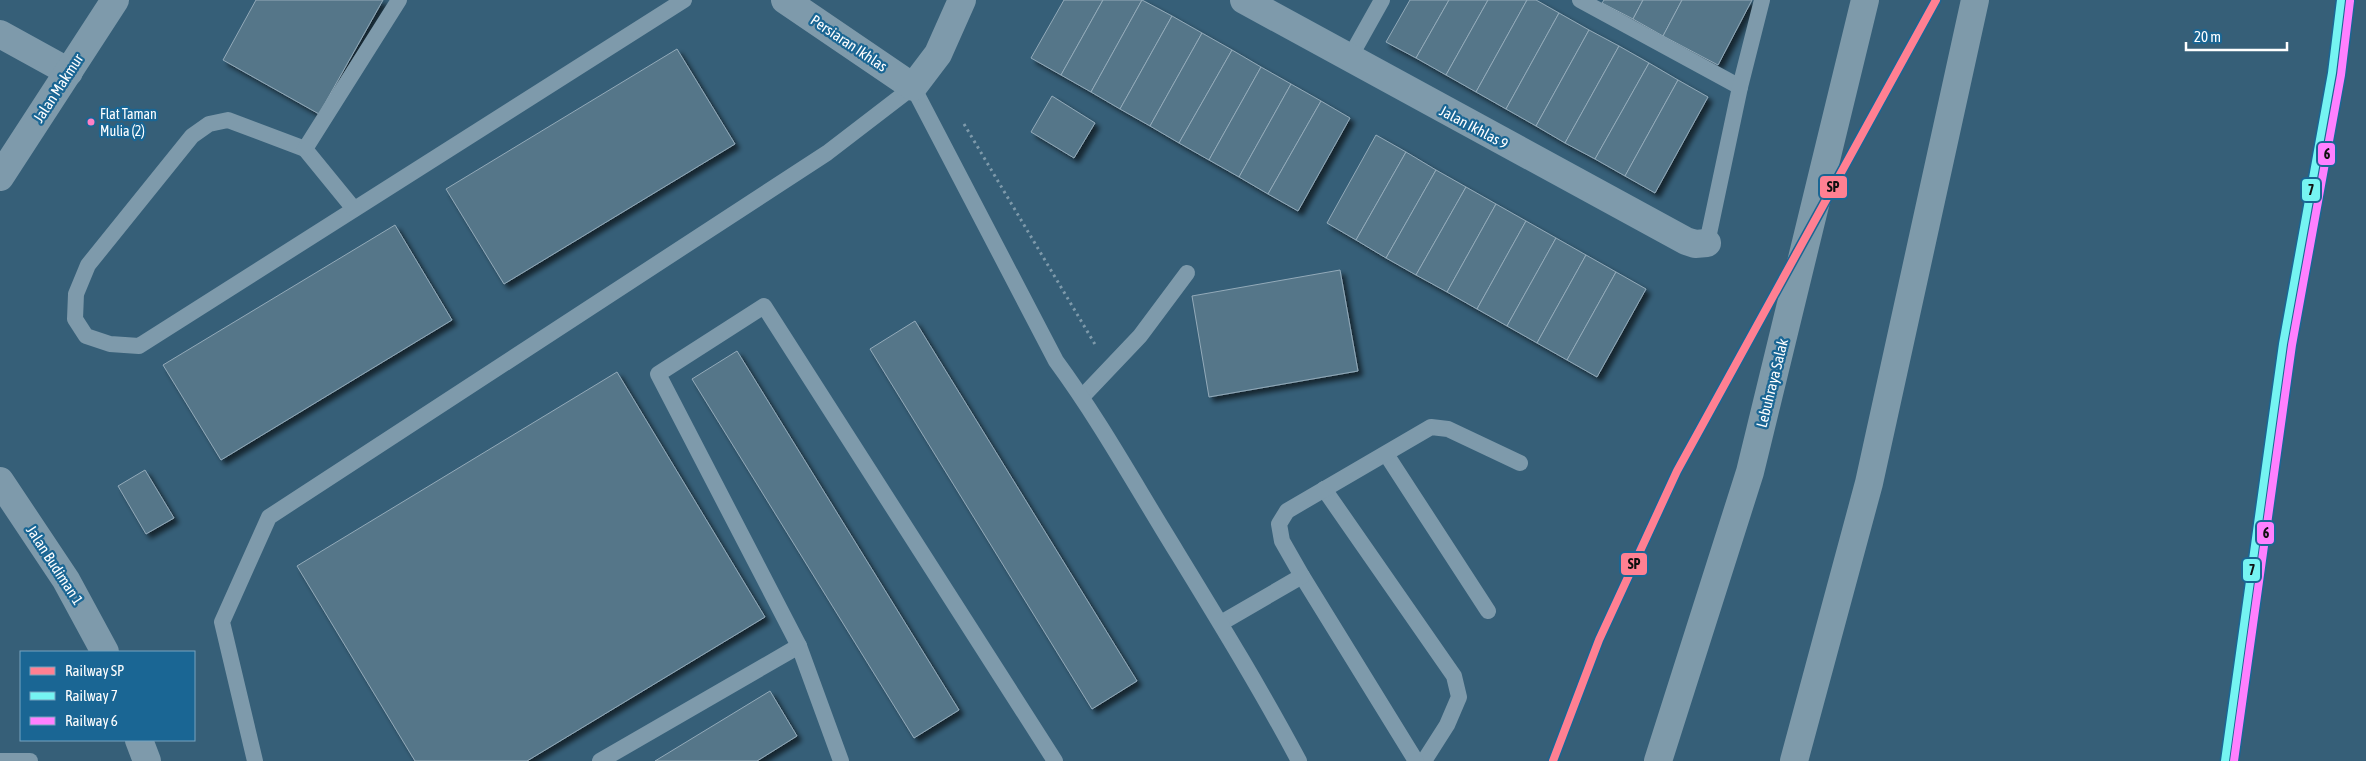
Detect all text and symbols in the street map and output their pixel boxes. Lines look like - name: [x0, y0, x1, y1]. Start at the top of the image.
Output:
- street label: Persiaran Ikhlas: [808, 11, 890, 75]
- scale bar: [2186, 20, 2287, 52]
- text: 20 m: [2194, 28, 2221, 45]
- street label: Jalan Makmur: [30, 50, 87, 125]
- street label: Jalan Ikhlas 9: [1437, 102, 1511, 152]
- place label: Flat Taman Mulia (2): [100, 106, 157, 139]
- marker: Flat Taman Mulia (2): [86, 117, 96, 127]
- line badge: 6: [2317, 142, 2336, 166]
- text: 6: [2324, 146, 2331, 162]
- line badge: SP: [1819, 175, 1848, 199]
- line badge: 7: [2301, 178, 2321, 202]
- text: SP: [1827, 179, 1840, 195]
- text: 7: [2308, 182, 2314, 198]
- street label: Lebuhraya Salak: [1753, 336, 1791, 429]
- line badge: 6: [2256, 521, 2275, 545]
- street label: Jalan Budiman 1: [23, 522, 87, 608]
- text: 6: [2263, 525, 2270, 541]
- line badge: SP: [1620, 552, 1648, 576]
- text: SP: [1628, 556, 1641, 572]
- line badge: 7: [2242, 558, 2261, 582]
- text: 7: [2249, 562, 2255, 578]
- legend: [20, 651, 195, 741]
- text: Railway SP: [65, 662, 124, 679]
- text: Railway 7: [65, 687, 118, 704]
- text: Railway 6: [65, 712, 118, 729]

